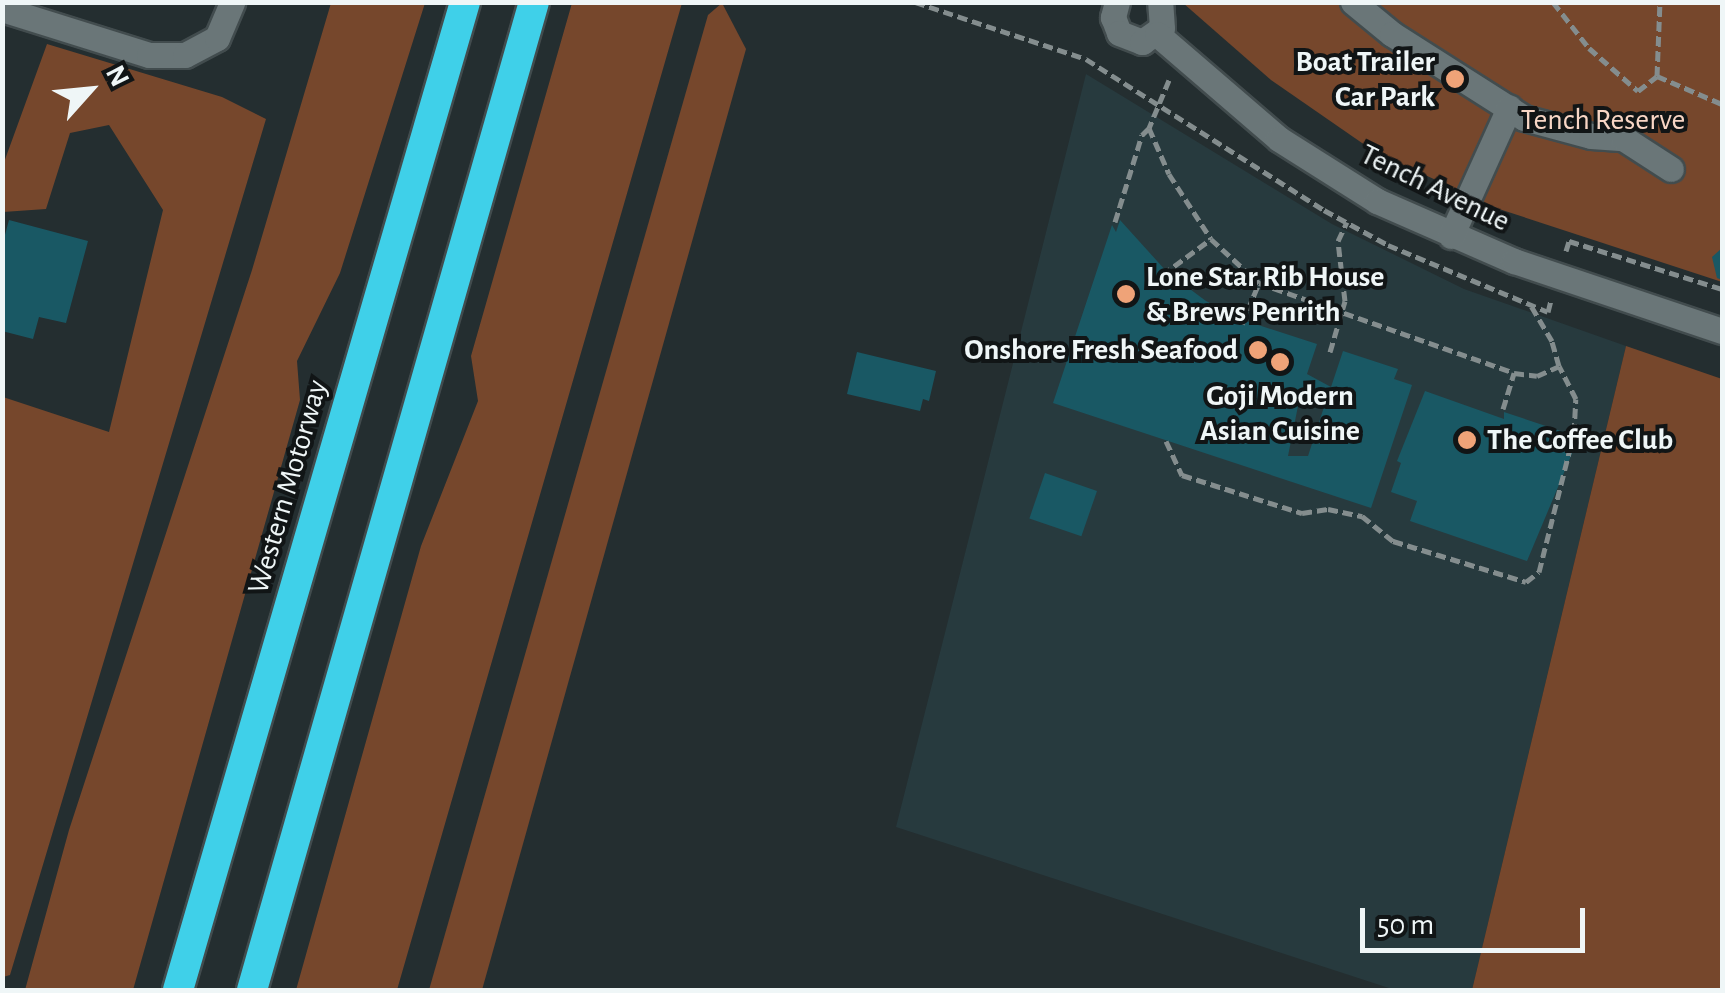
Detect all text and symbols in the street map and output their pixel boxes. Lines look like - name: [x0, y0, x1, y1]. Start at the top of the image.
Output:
- north arrow: [40, 40, 140, 140]
- place label: Boat Trailer Car Park: [1296, 44, 1435, 114]
- text: N: [100, 61, 134, 91]
- marker: Boat Trailer Car Park: [1444, 68, 1466, 90]
- park label: Tench Reserve: [1521, 102, 1685, 138]
- street label: Tench Avenue: [1354, 136, 1516, 240]
- place label: Lone Star Rib House & Brews Penrith: [1146, 259, 1384, 330]
- marker: Lone Star Rib House & Brews Penrith: [1115, 283, 1137, 305]
- place label: Onshore Fresh Seafood: [964, 332, 1238, 368]
- marker: Onshore Fresh Seafood: [1247, 339, 1269, 361]
- marker: Goji Modern Asian Cuisine: [1269, 351, 1291, 373]
- street label: Western Motorway: [240, 376, 336, 598]
- place label: Goji Modern Asian Cuisine: [1200, 378, 1360, 448]
- place label: The Coffee Club: [1487, 422, 1673, 458]
- marker: The Coffee Club: [1456, 429, 1478, 451]
- scale bar: [1365, 888, 1590, 950]
- text: 50 m: [1377, 910, 1434, 940]

